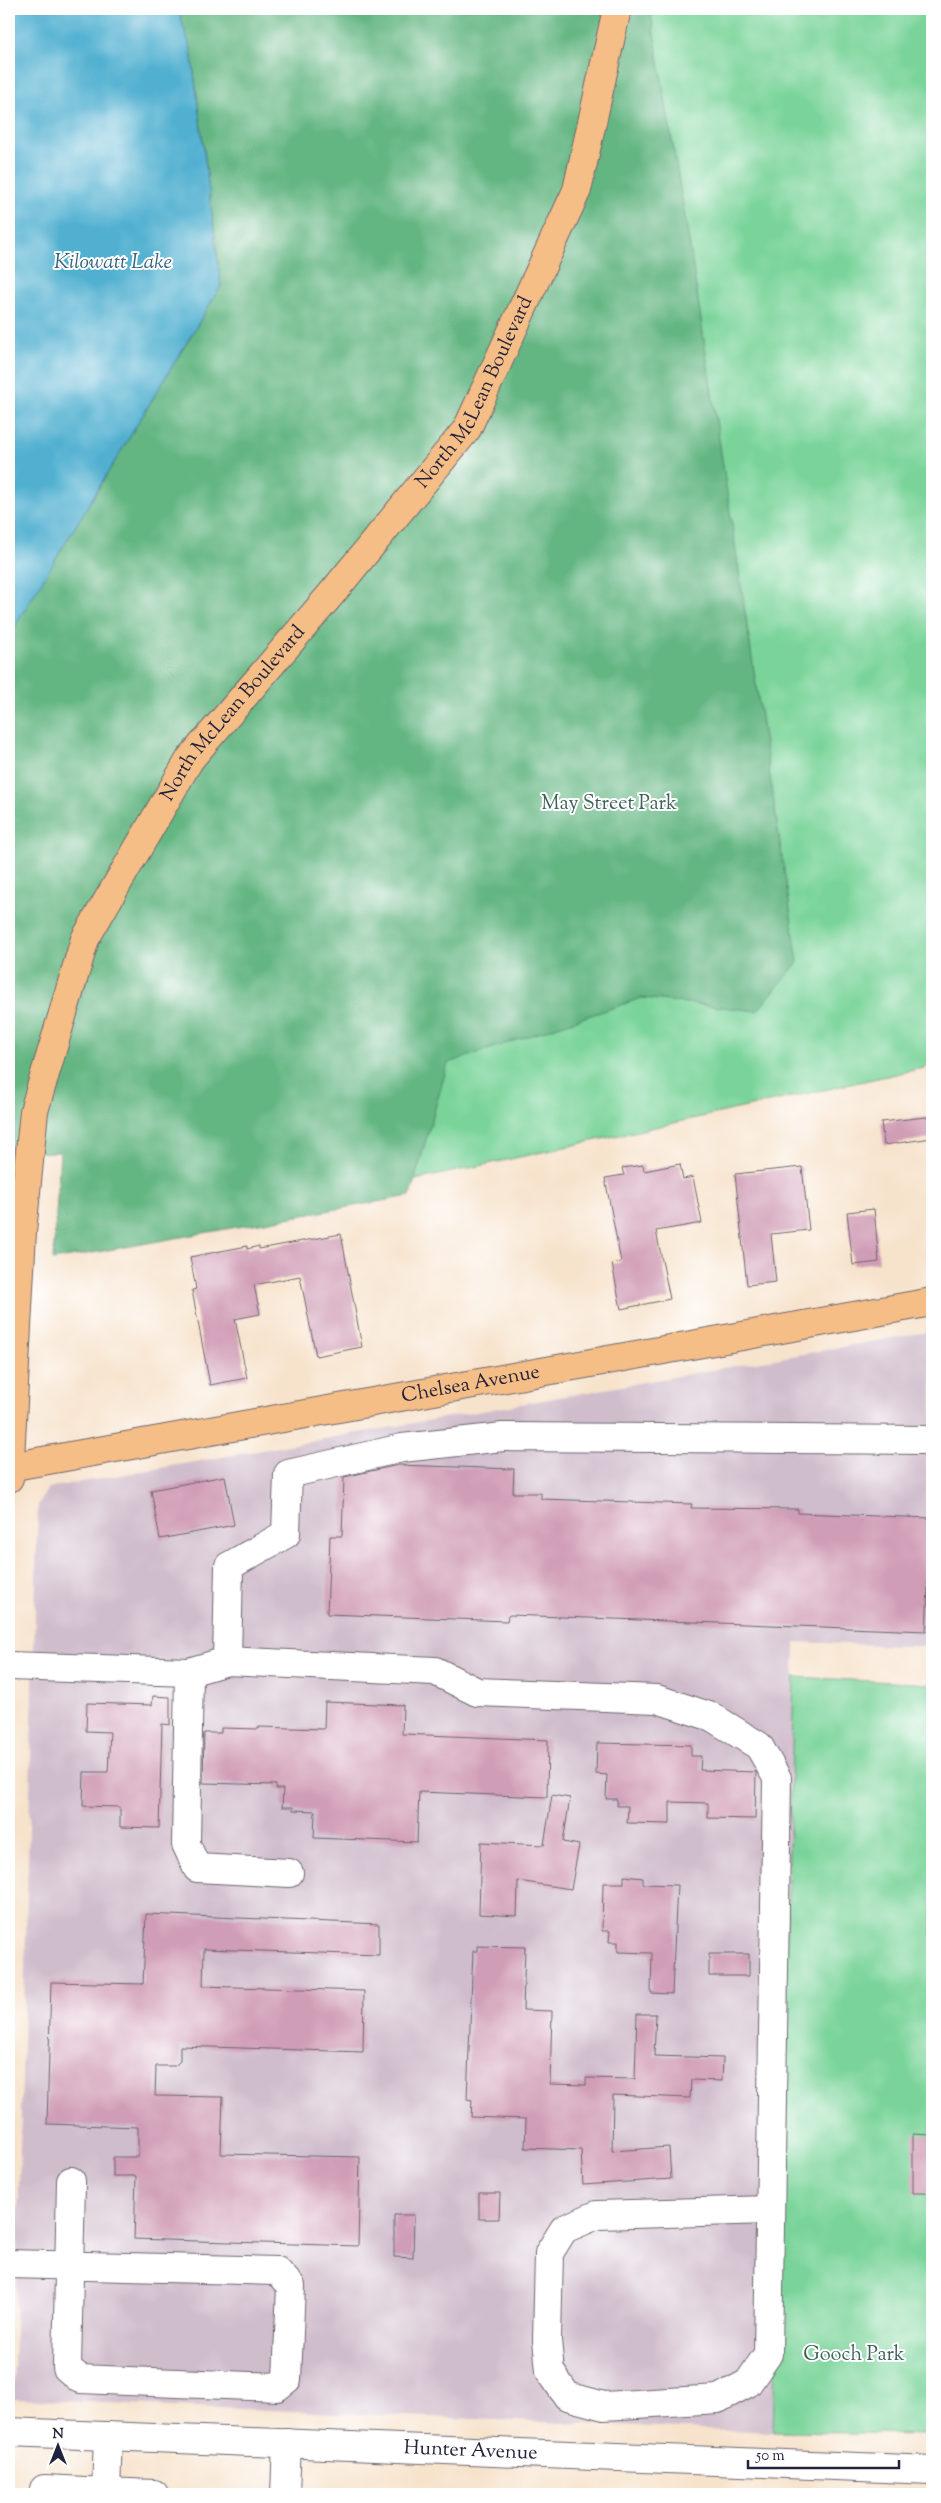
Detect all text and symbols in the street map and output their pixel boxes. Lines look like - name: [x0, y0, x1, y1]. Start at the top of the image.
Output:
- water label: Kilowatt Lake: [54, 248, 172, 278]
- street label: North McLean Boulevard: [409, 291, 541, 495]
- street label: North McLean Boulevard: [154, 619, 313, 807]
- park label: May Street Park: [541, 790, 677, 819]
- street label: Chelsea Avenue: [399, 1358, 542, 1411]
- park label: Gooch Park: [803, 2341, 905, 2370]
- north arrow: [32, 2420, 82, 2470]
- text: N: [52, 2425, 64, 2445]
- street label: Hunter Avenue: [403, 2434, 538, 2468]
- scale bar: [748, 2438, 900, 2470]
- text: 50 m: [755, 2446, 785, 2467]

